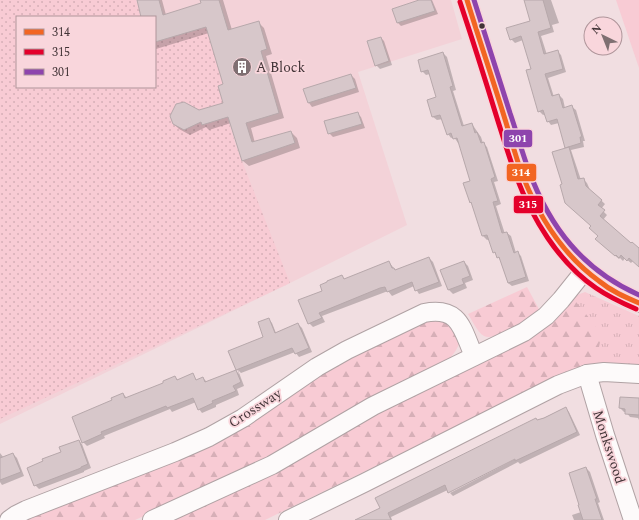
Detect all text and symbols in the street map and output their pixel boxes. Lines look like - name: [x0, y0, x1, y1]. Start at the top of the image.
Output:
- legend: [16, 16, 156, 88]
- north arrow: [583, 16, 623, 56]
- text: N: [587, 20, 606, 38]
- unlabelled marker: [477, 21, 487, 31]
- text: 314: [52, 23, 70, 42]
- text: 315: [52, 43, 70, 62]
- building icon: A Block: [231, 56, 253, 78]
- place label: A Block: [256, 57, 306, 78]
- text: 301: [52, 63, 70, 82]
- line badge: 301: [503, 129, 533, 148]
- text: 301: [509, 130, 527, 147]
- line badge: 314: [506, 163, 537, 182]
- text: 314: [512, 164, 531, 181]
- line badge: 315: [513, 195, 544, 214]
- text: 315: [519, 196, 537, 213]
- street label: Crossway: [224, 382, 287, 433]
- street label: Monkswood: [587, 407, 631, 487]

